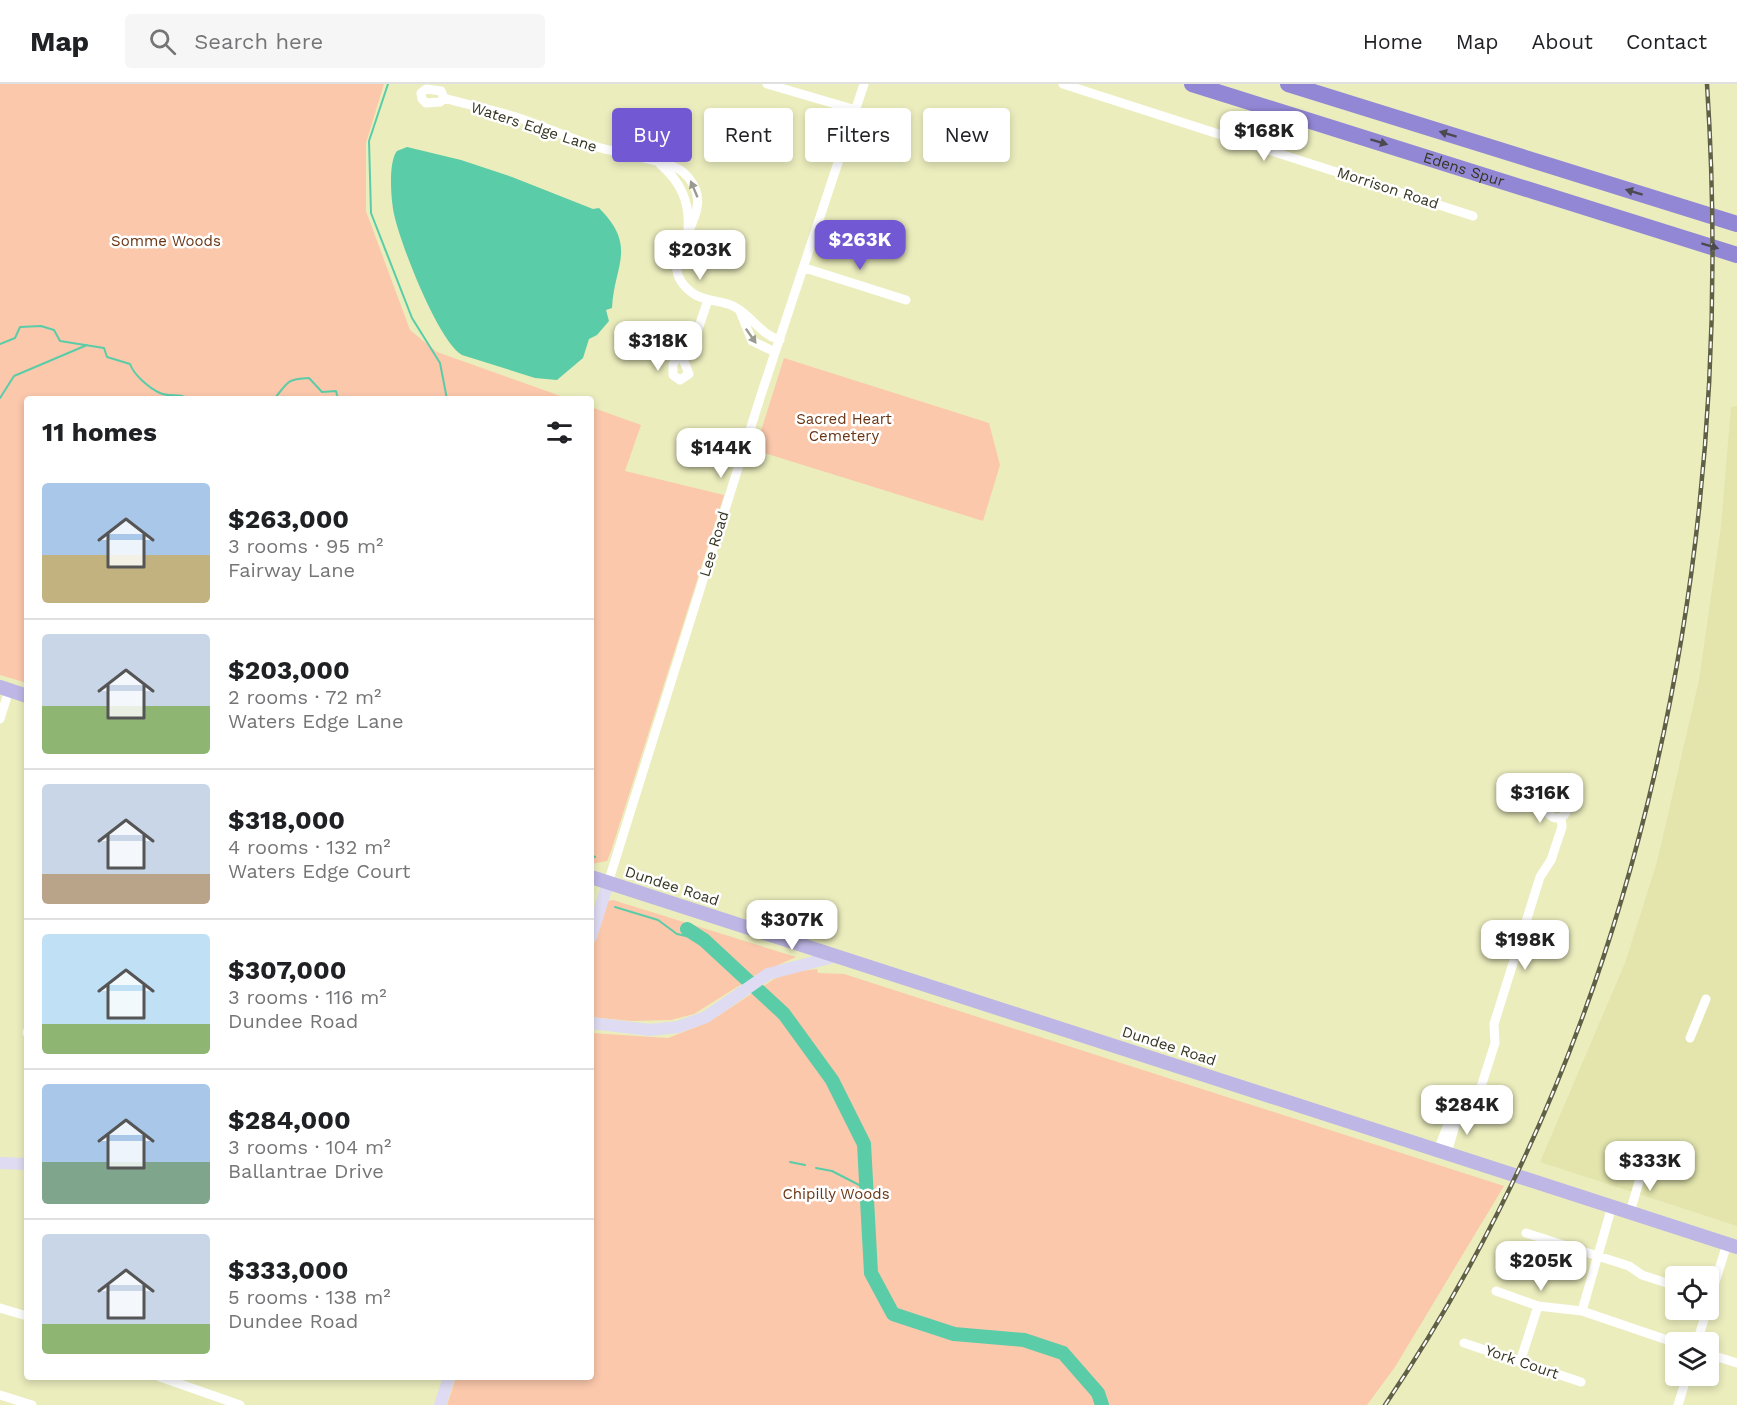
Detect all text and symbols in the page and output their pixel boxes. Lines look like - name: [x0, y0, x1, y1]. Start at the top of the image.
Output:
- search box: [125, 14, 545, 68]
- text: Map: [30, 25, 89, 58]
- icon: search: [146, 25, 179, 58]
- text: Search here: [194, 29, 323, 54]
- text: Home: [1363, 29, 1423, 54]
- text: Map: [1456, 29, 1499, 54]
- text: About: [1532, 29, 1593, 54]
- text: Contact: [1626, 29, 1707, 54]
- street label: Waters Edge Lane: [469, 98, 599, 156]
- chip: Buy: [612, 108, 692, 162]
- chip: Rent: [704, 108, 793, 162]
- chip: Filters: [805, 108, 911, 162]
- chip: New: [923, 108, 1010, 162]
- pin: $168K: [1222, 111, 1306, 162]
- text: $168K: [1234, 118, 1294, 142]
- one-way arrow: [1439, 129, 1457, 138]
- one-way arrow: [1370, 138, 1388, 148]
- street label: Edens Spur: [1421, 148, 1507, 190]
- street label: Morrison Road: [1335, 163, 1441, 213]
- one-way arrow: [689, 179, 699, 197]
- one-way arrow: [1625, 187, 1643, 196]
- pin: $263K: [818, 220, 902, 271]
- text: $263K: [829, 227, 891, 251]
- pin: $203K: [658, 230, 742, 281]
- park label: Somme Woods: [111, 232, 221, 250]
- text: $203K: [668, 237, 732, 261]
- one-way arrow: [1701, 242, 1719, 251]
- pin: $318K: [616, 321, 700, 372]
- text: $318K: [628, 328, 688, 352]
- one-way arrow: [745, 328, 757, 344]
- park label: Sacred Heart Cemetery: [796, 410, 892, 445]
- icon: filters: [543, 416, 576, 449]
- text: 11 homes: [42, 417, 157, 447]
- pin: $144K: [679, 428, 763, 479]
- text: $144K: [690, 435, 752, 459]
- text: $263,000: [228, 504, 349, 534]
- icon: home: [90, 507, 162, 579]
- street label: Lee Road: [695, 509, 733, 579]
- text: 3 rooms · 95 m²: [228, 534, 383, 558]
- text: Fairway Lane: [228, 558, 355, 582]
- text: $203,000: [228, 655, 350, 685]
- icon: home: [90, 658, 162, 730]
- text: 2 rooms · 72 m²: [228, 685, 381, 709]
- text: Waters Edge Lane: [228, 709, 403, 733]
- pin: $316K: [1498, 773, 1582, 824]
- text: $316K: [1510, 780, 1570, 804]
- text: $318,000: [228, 805, 345, 835]
- icon: home: [90, 808, 162, 880]
- text: 4 rooms · 132 m²: [228, 835, 391, 859]
- text: Waters Edge Court: [228, 859, 410, 883]
- street label: Dundee Road: [623, 862, 721, 910]
- pin: $307K: [750, 900, 834, 951]
- text: $307K: [760, 907, 824, 931]
- pin: $198K: [1483, 920, 1567, 971]
- text: $198K: [1495, 927, 1555, 951]
- text: $307,000: [228, 955, 346, 985]
- icon: home: [90, 958, 162, 1030]
- text: 3 rooms · 116 m²: [228, 985, 387, 1009]
- text: Dundee Road: [228, 1009, 358, 1033]
- street label: Dundee Road: [1120, 1022, 1218, 1070]
- pin: $284K: [1425, 1085, 1509, 1136]
- text: $284K: [1435, 1092, 1499, 1116]
- text: $284,000: [228, 1105, 351, 1135]
- icon: home: [90, 1108, 162, 1180]
- text: 3 rooms · 104 m²: [228, 1135, 391, 1159]
- pin: $333K: [1608, 1141, 1692, 1192]
- text: $333K: [1619, 1148, 1681, 1172]
- text: Ballantrae Drive: [228, 1159, 384, 1183]
- park label: Chipilly Woods: [782, 1185, 890, 1203]
- pin: $205K: [1499, 1241, 1583, 1292]
- text: $205K: [1509, 1248, 1573, 1272]
- text: $333,000: [228, 1255, 348, 1285]
- icon: home: [90, 1258, 162, 1330]
- map controls: [1665, 1266, 1719, 1386]
- button: locate: [1665, 1266, 1719, 1320]
- text: 5 rooms · 138 m²: [228, 1285, 391, 1309]
- text: Dundee Road: [228, 1309, 358, 1333]
- button: layers: [1665, 1332, 1719, 1386]
- street label: York Court: [1483, 1341, 1562, 1383]

